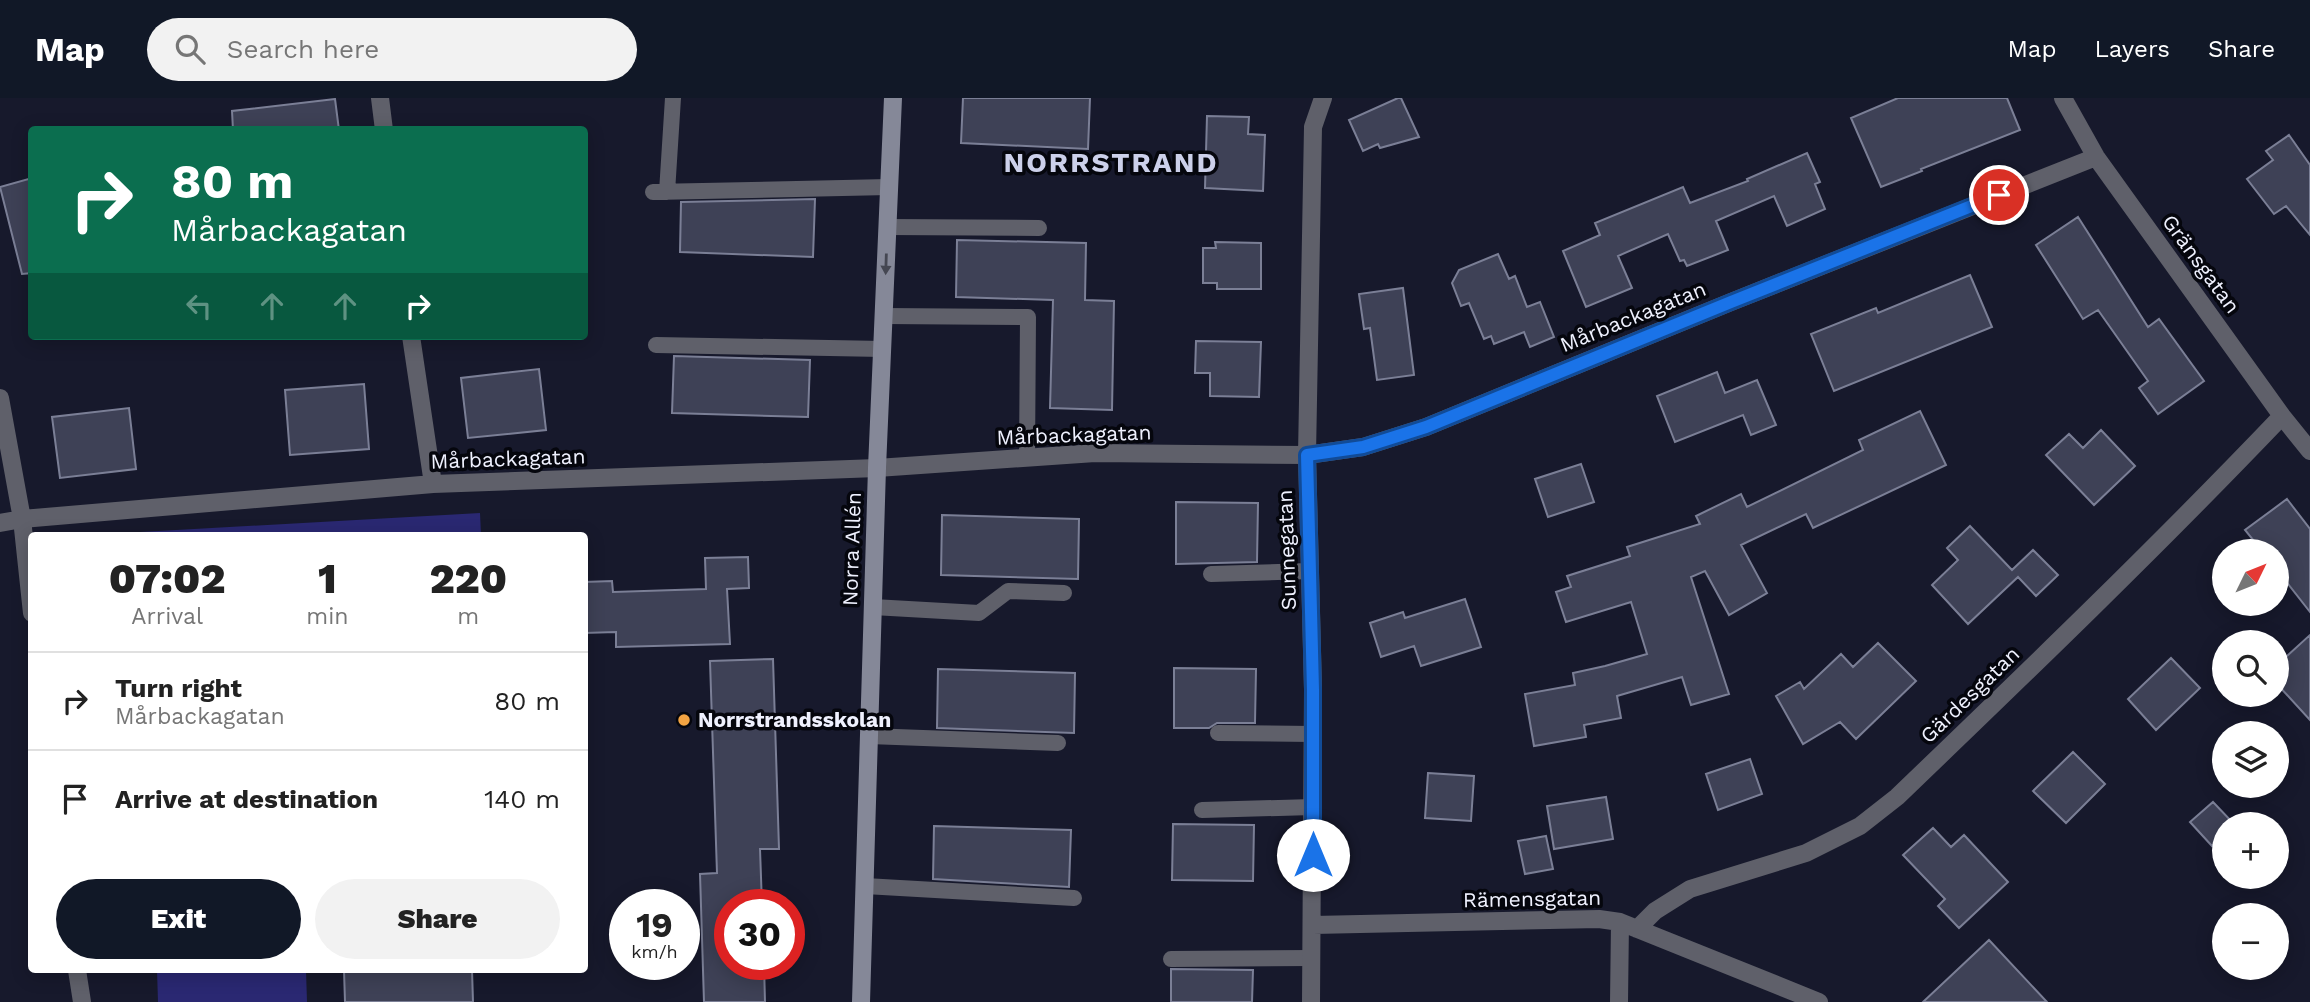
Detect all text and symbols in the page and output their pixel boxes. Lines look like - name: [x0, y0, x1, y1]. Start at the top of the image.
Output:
- search box: [147, 18, 637, 81]
- text: Map: [35, 30, 105, 69]
- icon: search: [171, 30, 209, 68]
- text: Search here: [227, 34, 379, 64]
- text: Map: [2008, 35, 2056, 63]
- text: Layers: [2094, 35, 2170, 63]
- text: Share: [2208, 35, 2275, 63]
- district label: NORRSTRAND: [1003, 146, 1219, 179]
- text: 80 m: [171, 152, 293, 210]
- icon: right: [56, 154, 147, 245]
- pin: [1969, 165, 2029, 225]
- icon: arrive: [1980, 176, 2018, 214]
- street label: Gränsgatan: [2157, 210, 2246, 318]
- text: Mårbackagatan: [171, 211, 407, 249]
- one-way arrow: [881, 253, 892, 275]
- street label: Mårbackagatan: [1556, 276, 1709, 357]
- icon: left: [180, 287, 218, 325]
- icon: ahead: [253, 287, 291, 325]
- icon: ahead: [326, 287, 364, 325]
- icon: right: [399, 287, 437, 325]
- street label: Mårbackagatan: [996, 419, 1152, 450]
- street label: Mårbackagatan: [430, 443, 586, 474]
- street label: Sunnegatan: [1272, 489, 1301, 611]
- street label: Norra Allén: [837, 491, 866, 607]
- north arrow: [2212, 539, 2289, 616]
- map controls: [2212, 539, 2289, 980]
- text: 07:02: [109, 554, 226, 603]
- text: 1: [318, 554, 337, 603]
- text: 220: [429, 554, 507, 603]
- text: Arrival: [131, 603, 203, 630]
- text: min: [306, 603, 349, 630]
- text: m: [457, 603, 479, 630]
- button: search: [2212, 630, 2289, 707]
- street label: Gärdesgatan: [1915, 641, 2024, 748]
- text: Turn right: [115, 673, 242, 703]
- icon: right: [56, 682, 94, 720]
- text: 80 m: [494, 686, 560, 716]
- text: Mårbackagatan: [115, 703, 285, 730]
- place label: Norrstrandsskolan: [698, 707, 891, 732]
- marker: Norrstrandsskolan: [676, 712, 692, 728]
- button: layers: [2212, 721, 2289, 798]
- icon: arrive: [56, 780, 94, 818]
- text: Arrive at destination: [115, 784, 378, 814]
- text: 140 m: [484, 784, 560, 814]
- button: +: [2212, 812, 2289, 889]
- position arrow: [1276, 818, 1350, 892]
- button: Exit: [56, 879, 301, 959]
- button: Share: [315, 879, 560, 959]
- street label: Rämensgatan: [1463, 885, 1601, 912]
- speed limit sign: 30: [714, 889, 805, 980]
- button: −: [2212, 903, 2289, 980]
- text: 19: [636, 904, 673, 946]
- text: km/h: [631, 941, 678, 962]

